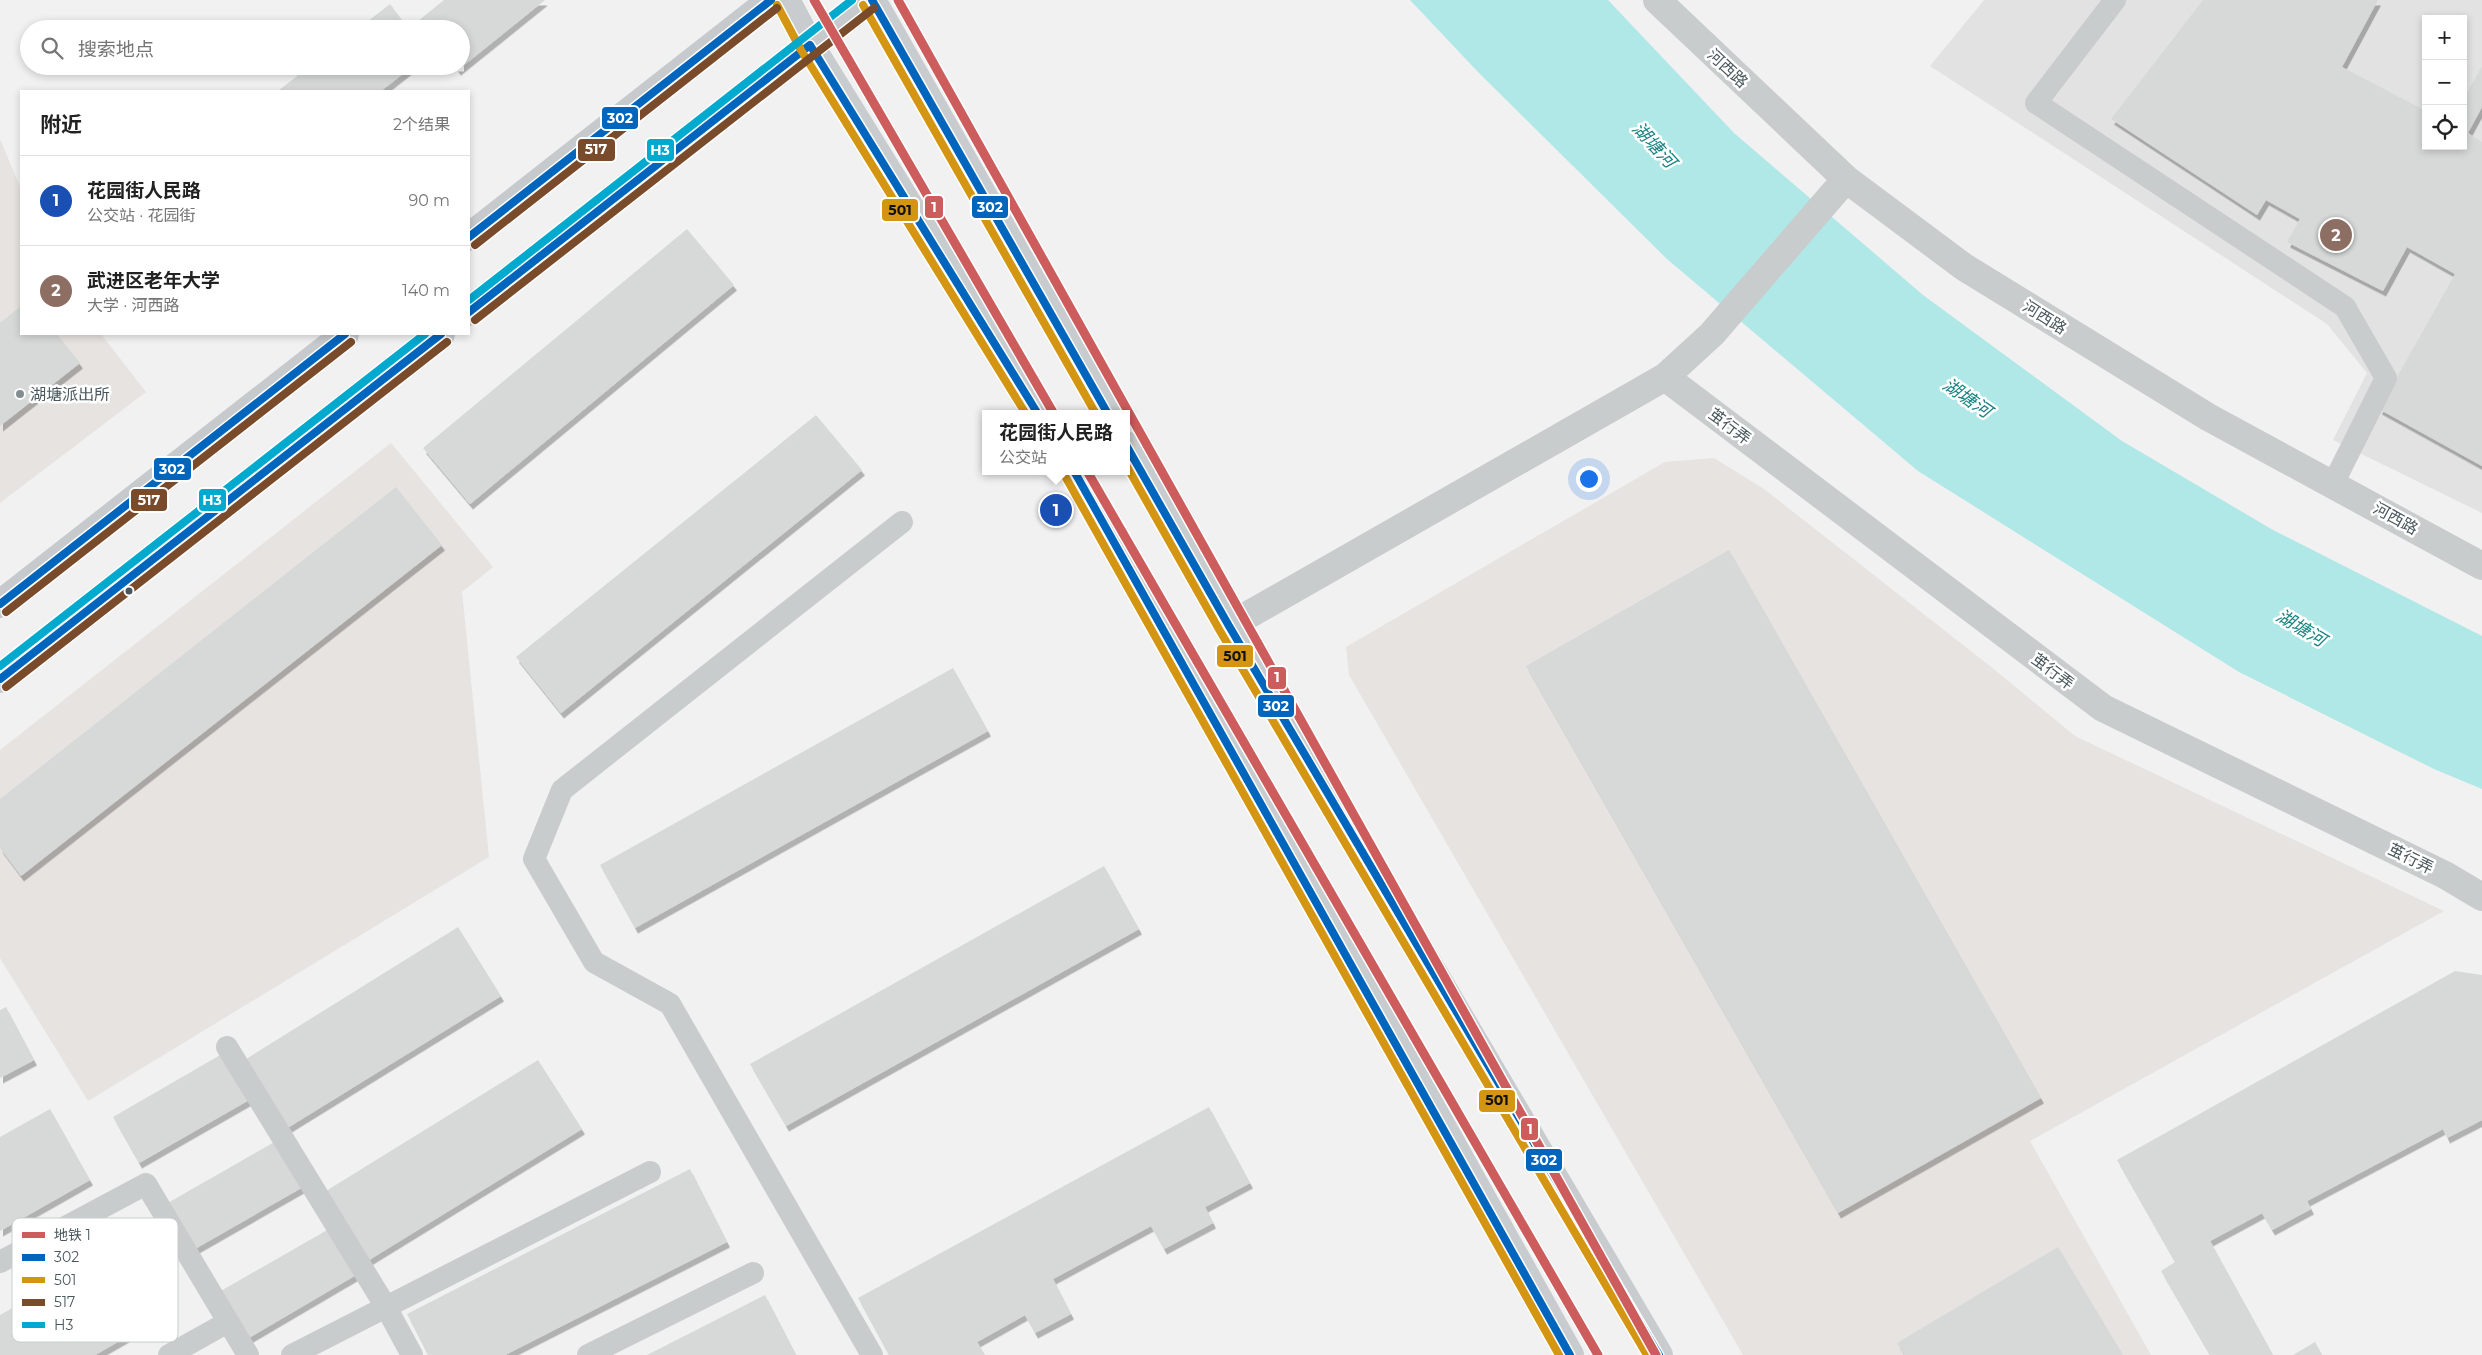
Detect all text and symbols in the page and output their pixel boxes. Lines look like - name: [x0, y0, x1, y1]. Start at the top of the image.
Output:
- map controls: [2422, 15, 2467, 150]
- button: +: [2422, 15, 2467, 60]
- search box: [20, 20, 470, 75]
- icon: search: [38, 34, 66, 62]
- text: 搜索地点: [78, 38, 154, 61]
- street label: 河西路: [1704, 45, 1752, 92]
- button: −: [2422, 60, 2467, 105]
- button: locate: [2422, 105, 2467, 150]
- line badge: 302: [601, 106, 639, 130]
- text: 302: [606, 109, 633, 127]
- text: 附近: [40, 112, 82, 137]
- text: 2个结果: [393, 115, 450, 134]
- water label: 湖塘河: [1628, 118, 1683, 174]
- line badge: 517: [577, 138, 616, 162]
- line badge: H3: [646, 138, 675, 162]
- text: 517: [585, 140, 608, 158]
- text: H3: [650, 141, 670, 159]
- text: 花园街人民路: [87, 179, 201, 202]
- text: 1: [53, 191, 59, 210]
- text: 90 m: [408, 191, 450, 210]
- line badge: 1: [924, 195, 944, 219]
- line badge: 302: [971, 195, 1009, 219]
- line badge: 501: [881, 198, 919, 222]
- text: 1: [931, 198, 937, 216]
- text: 302: [976, 198, 1003, 216]
- text: 501: [888, 201, 912, 219]
- text: 公交站 · 花园街: [87, 206, 195, 225]
- pin: 2: [2320, 216, 2352, 254]
- text: 武进区老年大学: [87, 269, 220, 292]
- text: 2: [51, 281, 61, 300]
- text: 140 m: [402, 281, 450, 300]
- text: 大学 · 河西路: [87, 296, 179, 315]
- street label: 河西路: [2019, 297, 2070, 338]
- water label: 湖塘河: [1939, 374, 1998, 424]
- place label: 湖塘派出所: [30, 385, 110, 404]
- marker: 湖塘派出所: [14, 388, 26, 400]
- street label: 茧行弄: [1705, 404, 1755, 448]
- popup: [982, 410, 1130, 475]
- text: 花园街人民路: [999, 421, 1113, 444]
- text: 公交站: [999, 448, 1047, 467]
- line badge: 302: [153, 457, 192, 481]
- text: 302: [158, 460, 185, 478]
- your location: [1576, 466, 1602, 492]
- line badge: 517: [130, 488, 168, 512]
- line badge: H3: [198, 488, 227, 512]
- text: 517: [138, 491, 161, 509]
- text: H3: [202, 491, 222, 509]
- pin: 1: [1040, 491, 1072, 529]
- street label: 河西路: [2370, 498, 2421, 538]
- unlabelled marker: [124, 586, 134, 596]
- water label: 湖塘河: [2272, 605, 2332, 653]
- line badge: 501: [1216, 644, 1254, 668]
- text: 501: [1223, 647, 1247, 665]
- street label: 茧行弄: [2028, 649, 2078, 693]
- line badge: 1: [1267, 666, 1287, 690]
- text: 1: [1274, 668, 1280, 686]
- line badge: 302: [1257, 694, 1295, 718]
- text: 302: [1262, 697, 1289, 715]
- street label: 茧行弄: [2385, 839, 2437, 878]
- line badge: 501: [1478, 1089, 1516, 1113]
- text: 501: [1485, 1091, 1509, 1109]
- line badge: 1: [1520, 1117, 1539, 1141]
- text: 1: [1527, 1120, 1533, 1138]
- line badge: 302: [1525, 1148, 1563, 1172]
- text: 302: [1530, 1151, 1557, 1169]
- legend: [12, 1218, 178, 1342]
- text: 地铁 1: [54, 1226, 91, 1244]
- text: 302: [54, 1248, 79, 1266]
- text: 501: [54, 1271, 76, 1289]
- text: 517: [54, 1293, 75, 1311]
- text: H3: [54, 1316, 73, 1334]

